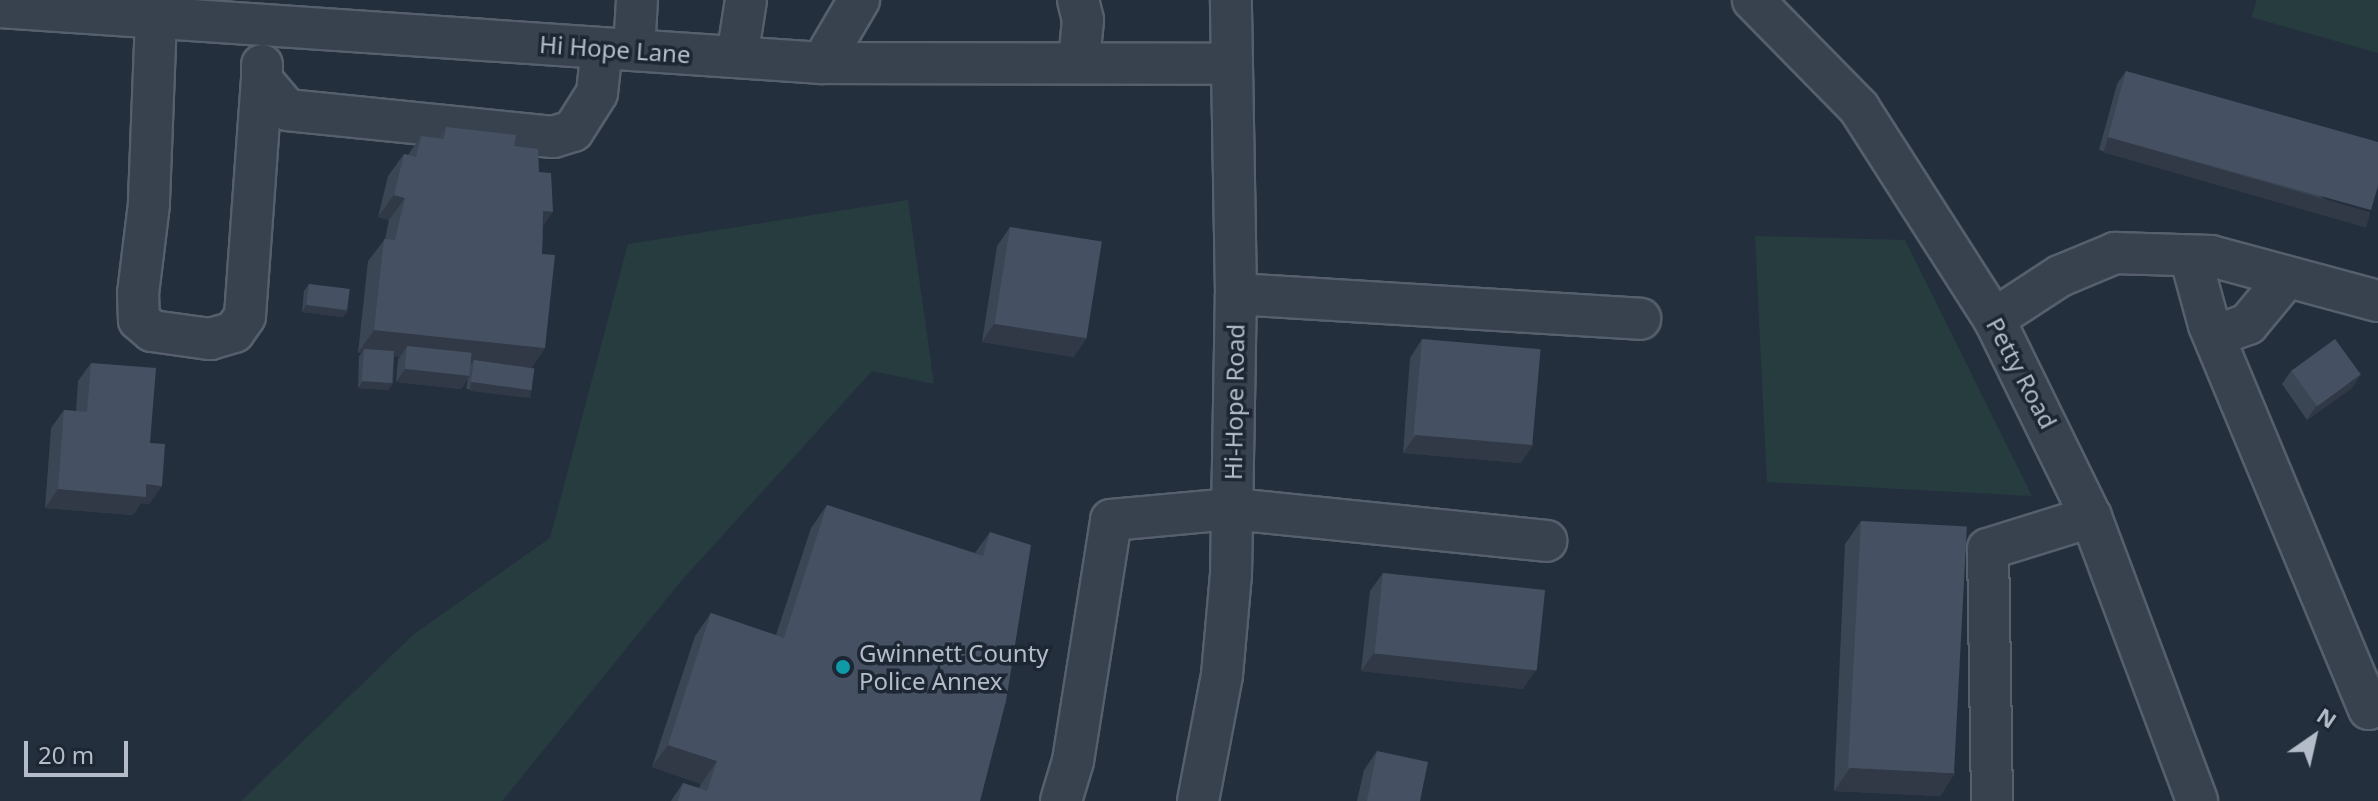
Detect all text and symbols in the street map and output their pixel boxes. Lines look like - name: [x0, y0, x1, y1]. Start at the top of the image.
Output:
- street label: Hi Hope Lane: [538, 29, 692, 69]
- street label: Petty Road: [1981, 313, 2063, 433]
- street label: Hi-Hope Road: [1218, 324, 1250, 480]
- place label: Gwinnett County Police Annex: [859, 639, 1049, 695]
- marker: Gwinnett County Police Annex: [834, 658, 852, 676]
- north arrow: [2274, 697, 2354, 777]
- text: N: [2312, 700, 2343, 735]
- scale bar: [28, 725, 132, 775]
- text: 20 m: [38, 738, 94, 771]

